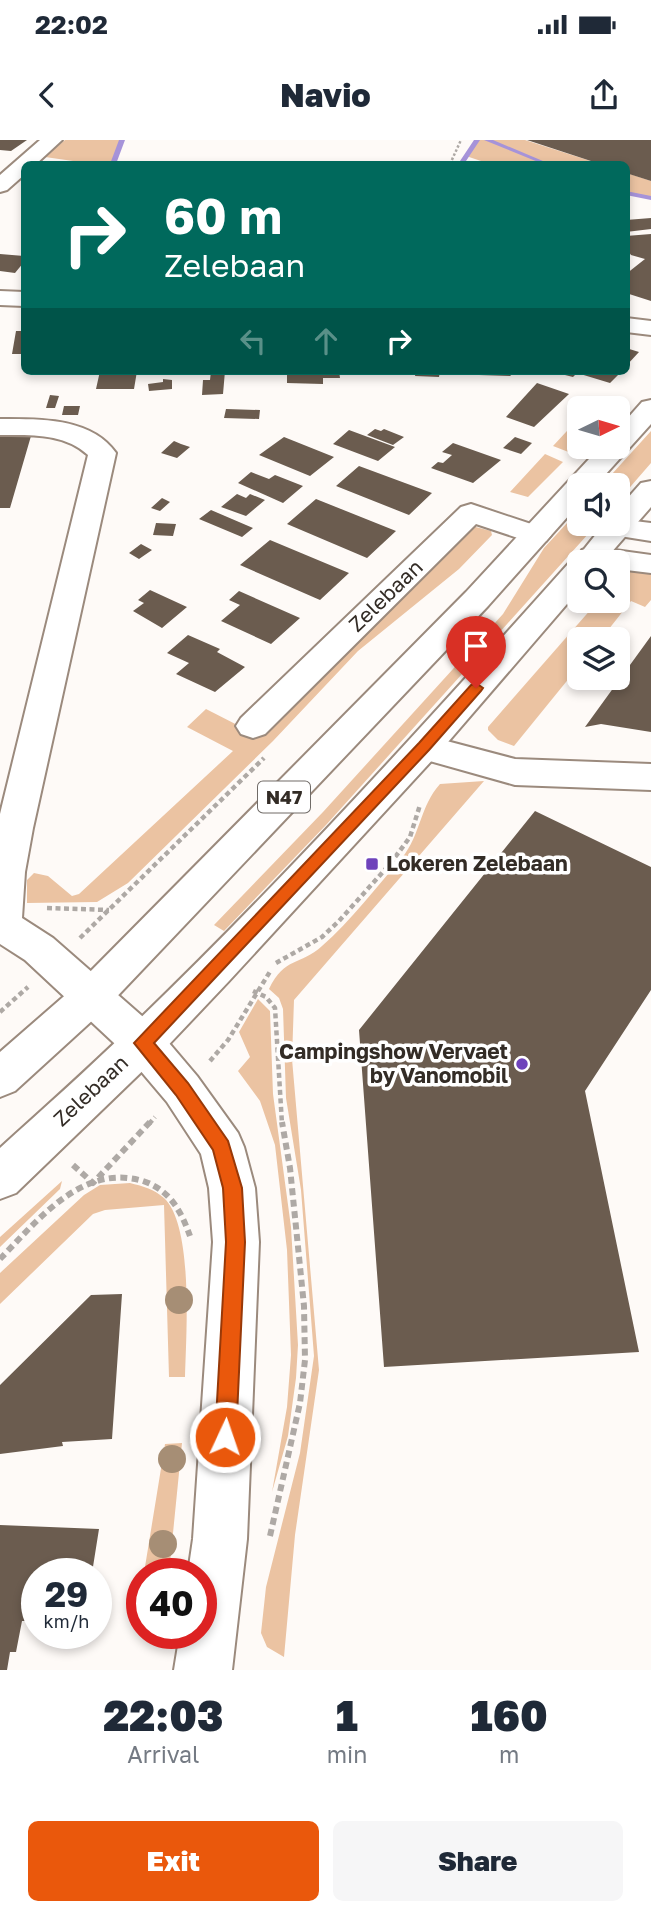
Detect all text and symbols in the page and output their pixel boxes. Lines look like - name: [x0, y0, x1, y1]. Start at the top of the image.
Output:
- text: 22:02: [35, 9, 108, 40]
- icon: back: [28, 76, 66, 114]
- text: Navio: [280, 76, 371, 114]
- icon: share: [585, 76, 623, 114]
- text: 60 m: [164, 186, 282, 245]
- icon: right: [49, 189, 140, 280]
- text: Zelebaan: [164, 246, 305, 284]
- icon: left: [234, 322, 272, 360]
- icon: ahead: [307, 322, 345, 360]
- icon: right: [380, 322, 418, 360]
- north arrow: [567, 396, 630, 458]
- map controls: [567, 396, 630, 690]
- button: sound: [567, 473, 630, 536]
- button: search: [567, 550, 630, 613]
- street label: Zelebaan: [343, 554, 428, 637]
- pin: [446, 616, 506, 688]
- icon: arrive: [457, 627, 495, 665]
- button: layers: [567, 627, 630, 690]
- road number: N47: [258, 782, 310, 812]
- place label: Lokeren Zelebaan: [386, 850, 568, 876]
- marker: Lokeren Zelebaan: [364, 856, 380, 872]
- place label: Campingshow Vervaet by Vanomobil: [279, 1038, 508, 1088]
- street label: Zelebaan: [48, 1049, 133, 1131]
- marker: Campingshow Vervaet by Vanomobil: [514, 1056, 530, 1072]
- position arrow: [188, 1400, 262, 1474]
- speed limit sign: 40: [126, 1558, 217, 1649]
- text: 29: [45, 1573, 88, 1615]
- text: km/h: [44, 1610, 89, 1632]
- text: 22:03: [103, 1690, 223, 1740]
- text: 1: [336, 1690, 358, 1740]
- text: 160: [471, 1690, 548, 1740]
- text: Arrival: [127, 1740, 199, 1768]
- text: min: [327, 1740, 367, 1768]
- text: m: [499, 1740, 519, 1768]
- button: Exit: [28, 1821, 319, 1901]
- button: Share: [333, 1821, 623, 1901]

